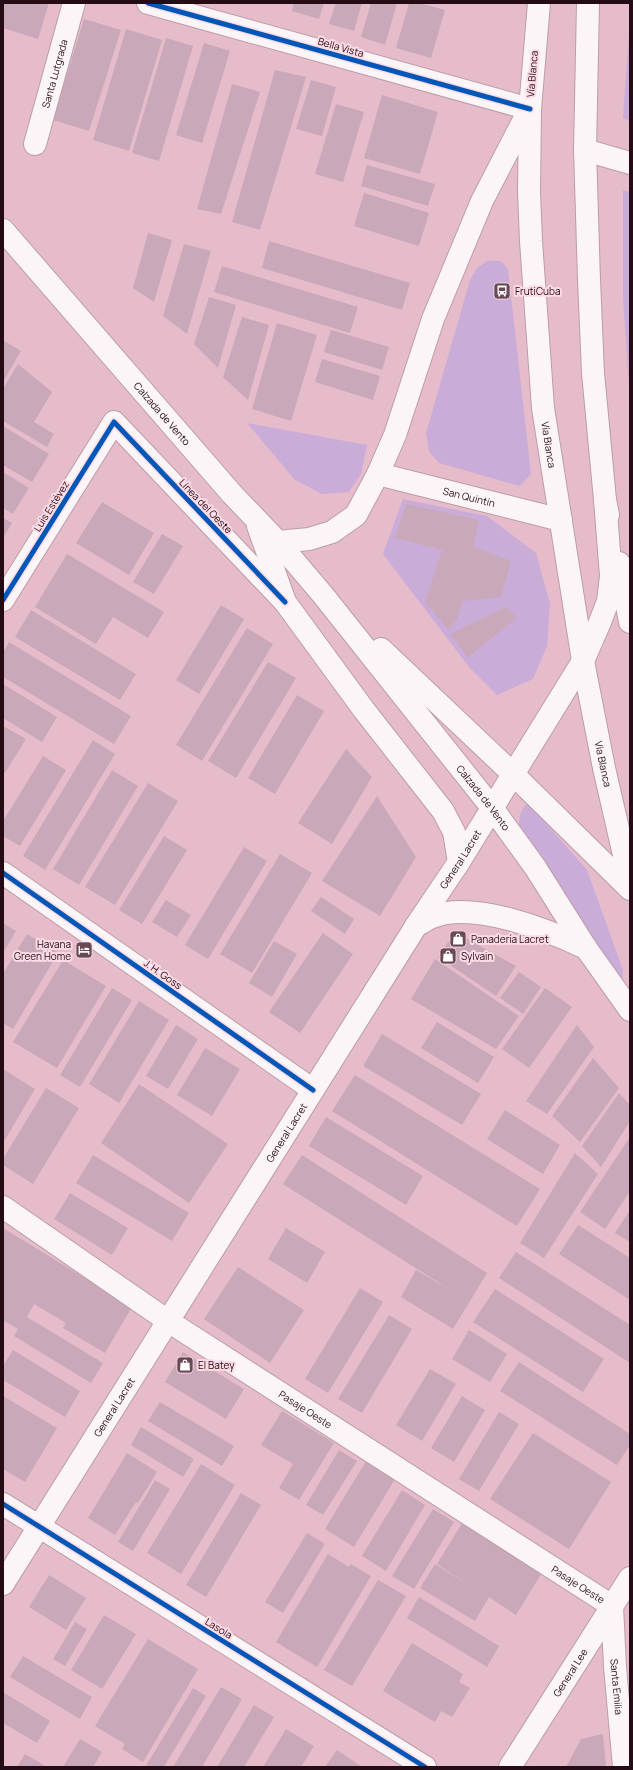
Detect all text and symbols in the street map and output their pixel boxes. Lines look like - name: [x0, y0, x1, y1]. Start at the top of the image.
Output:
- street label: Bella Vista: [316, 34, 366, 60]
- street label: Santa Lutgrada: [38, 38, 71, 110]
- street label: Vía Blanca: [523, 50, 541, 98]
- bus stop icon: FrutiCuba: [492, 281, 512, 301]
- place label: FrutiCuba: [515, 284, 561, 298]
- street label: Calzada de Vento: [131, 379, 194, 448]
- street label: Vía Blanca: [538, 420, 559, 469]
- street label: Línea del Oeste: [176, 476, 236, 536]
- street label: Luis Estévez: [30, 478, 72, 534]
- street label: San Quintín: [442, 484, 497, 510]
- street label: Vía Blanca: [592, 740, 615, 788]
- street label: Calzada de Vento: [454, 762, 513, 833]
- street label: General Lacret: [436, 827, 484, 891]
- shop icon: Panadería Lacret: [448, 929, 468, 949]
- place label: Panadería Lacret: [471, 932, 549, 946]
- place label: Havana Green Home: [14, 937, 71, 963]
- hotel icon: Havana Green Home: [74, 940, 94, 960]
- shop icon: Sylvain: [438, 946, 458, 966]
- place label: Sylvain: [461, 949, 493, 963]
- street label: J. H. Goss: [141, 956, 185, 992]
- street label: General Lacret: [262, 1100, 310, 1165]
- shop icon: El Batey: [175, 1355, 195, 1375]
- place label: El Batey: [198, 1358, 235, 1372]
- street label: General Lacret: [90, 1375, 138, 1439]
- street label: Pasaje Oeste: [276, 1387, 335, 1432]
- street label: Pasaje Oeste: [549, 1562, 608, 1607]
- street label: Lasola: [203, 1614, 235, 1642]
- street label: General Lee: [549, 1645, 591, 1699]
- street label: Santa Emilia: [608, 1658, 626, 1715]

